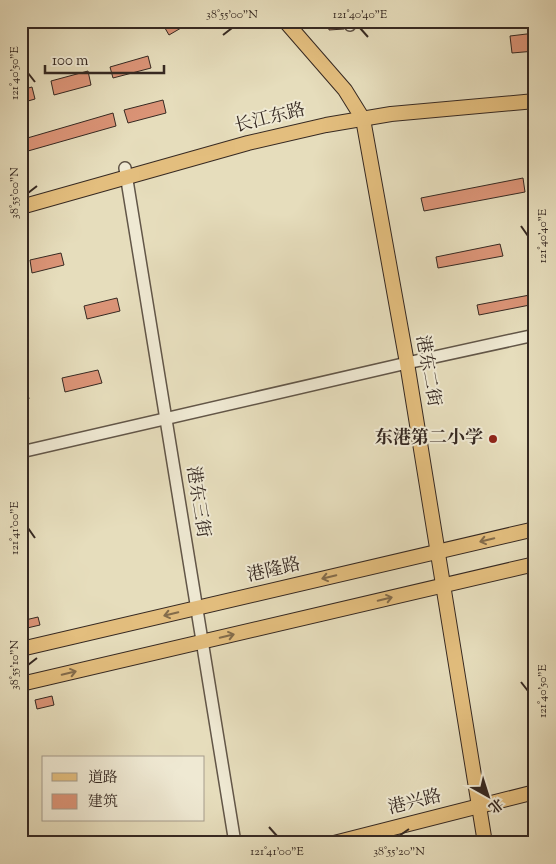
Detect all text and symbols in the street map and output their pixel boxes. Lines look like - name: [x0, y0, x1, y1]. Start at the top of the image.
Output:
- text: 38°55'00"N: [206, 6, 258, 24]
- text: 121°40'40"E: [333, 6, 388, 24]
- scale bar: [45, 42, 164, 74]
- text: 121°40'50"E: [6, 45, 24, 100]
- text: 100 m: [52, 51, 89, 72]
- street label: 长江东路: [232, 98, 308, 140]
- text: 38°55'00"N: [6, 167, 24, 219]
- text: 121°40'40"E: [534, 208, 552, 263]
- street label: 港东二街: [408, 333, 446, 409]
- place label: 东港第二小学: [375, 426, 483, 452]
- marker: 东港第二小学: [487, 433, 499, 445]
- street label: 港东三街: [179, 464, 215, 540]
- text: 121°41'00"E: [6, 501, 24, 555]
- one-way arrow: [480, 536, 496, 545]
- street label: 港隆路: [245, 552, 303, 590]
- one-way arrow: [322, 573, 338, 582]
- one-way arrow: [377, 594, 393, 603]
- one-way arrow: [163, 610, 179, 619]
- one-way arrow: [219, 631, 235, 640]
- text: 38°55'10"N: [6, 640, 24, 690]
- text: 121°40'50"E: [534, 663, 552, 718]
- one-way arrow: [60, 668, 76, 677]
- legend: [42, 756, 205, 822]
- text: 道路: [88, 768, 118, 789]
- north arrow: [464, 772, 514, 822]
- street label: 港兴路: [386, 784, 444, 822]
- text: 建筑: [88, 792, 118, 813]
- text: 北: [483, 792, 507, 817]
- text: 121°41'00"E: [250, 843, 304, 861]
- text: 38°55'20"N: [373, 843, 425, 861]

